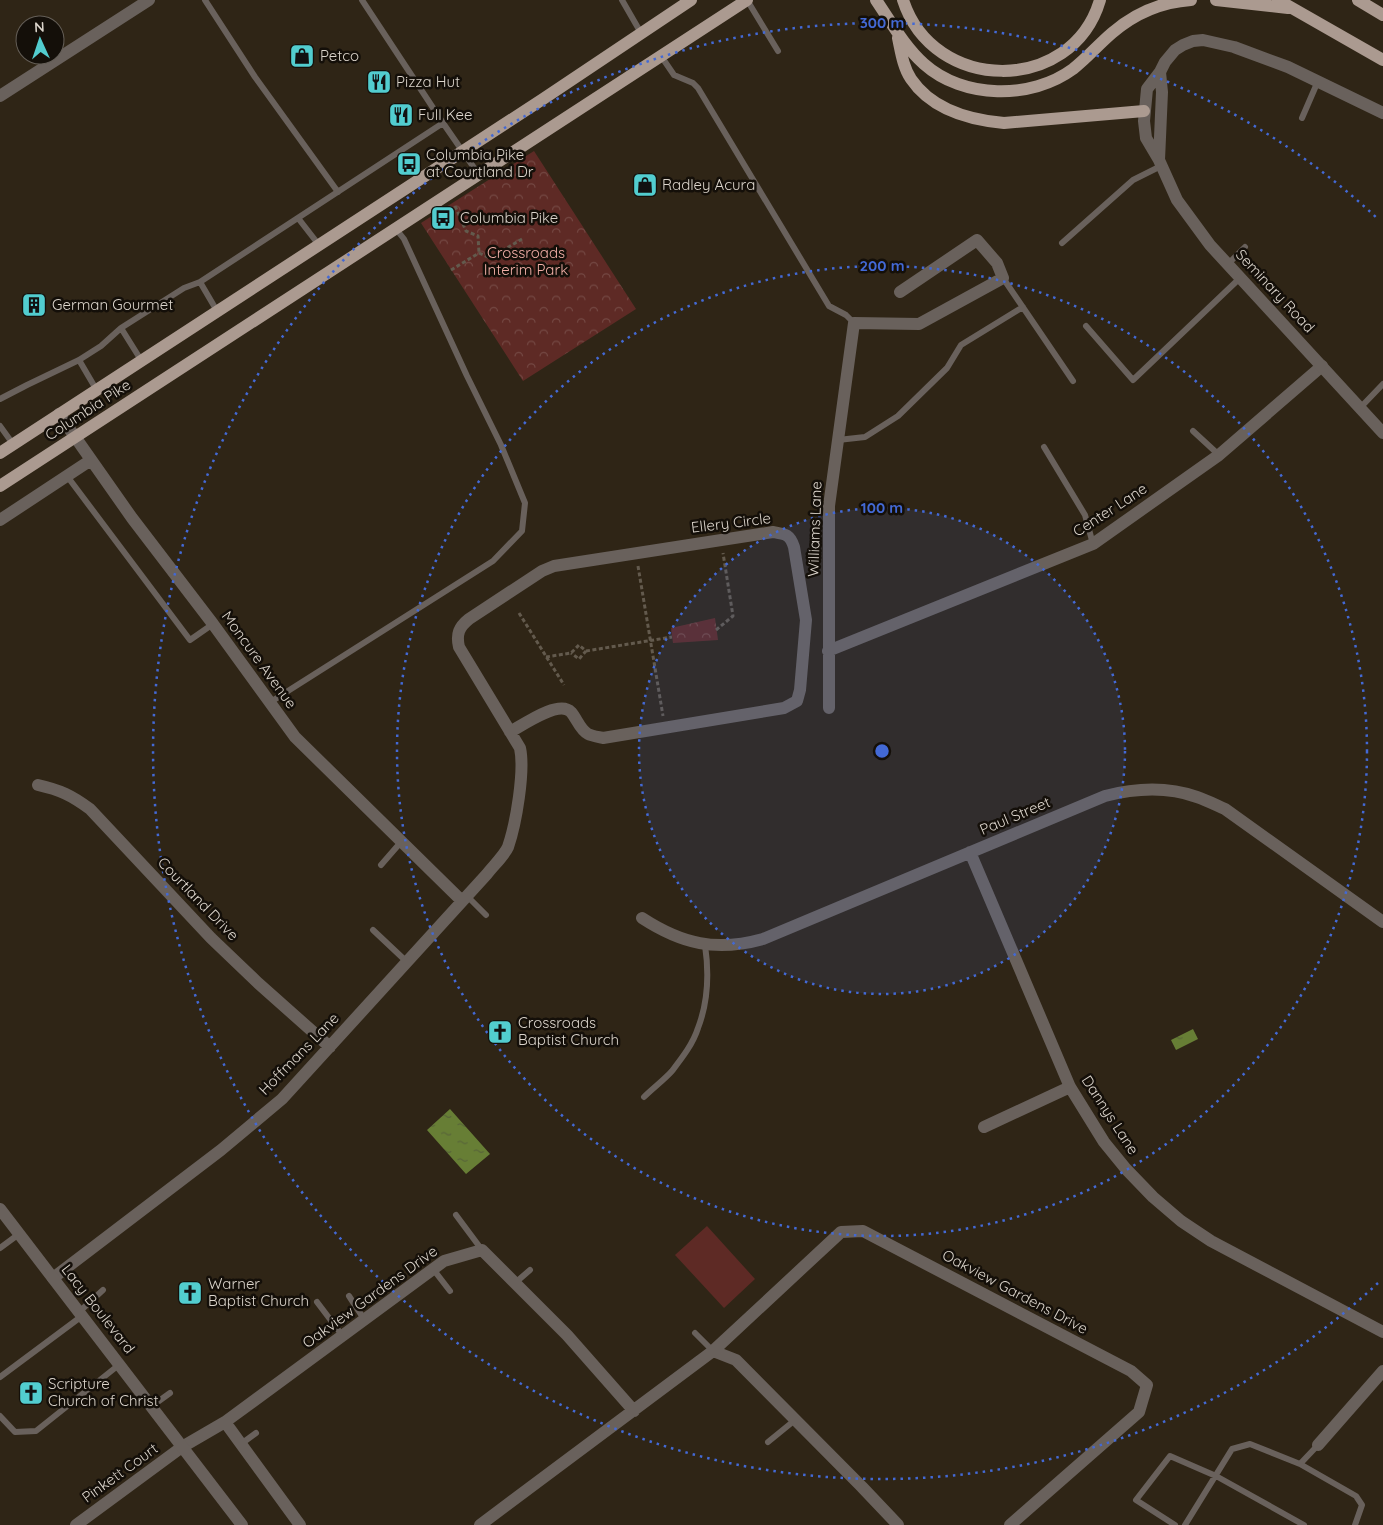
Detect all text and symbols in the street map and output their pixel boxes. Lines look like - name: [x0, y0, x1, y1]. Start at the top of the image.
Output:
- text: 300 m: [860, 13, 904, 32]
- north arrow: [15, 15, 65, 65]
- text: N: [34, 18, 45, 36]
- shop icon: Petco: [289, 43, 315, 69]
- place label: Petco: [320, 46, 359, 65]
- restaurant icon: Pizza Hut: [366, 69, 392, 95]
- place label: Pizza Hut: [396, 72, 460, 91]
- restaurant icon: Full Kee: [388, 102, 414, 128]
- place label: Full Kee: [418, 105, 473, 124]
- place label: Columbia Pike at Courtland Dr: [426, 145, 534, 181]
- bus stop icon: Columbia Pike at Courtland Dr: [396, 151, 422, 177]
- shop icon: Radley Acura: [632, 172, 658, 198]
- place label: Radley Acura: [662, 175, 755, 194]
- bus stop icon: Columbia Pike: [430, 205, 456, 231]
- place label: Columbia Pike: [460, 208, 558, 227]
- park label: Crossroads Interim Park: [484, 243, 568, 279]
- street label: Seminary Road: [1232, 245, 1319, 336]
- text: 200 m: [860, 256, 905, 275]
- building icon: German Gourmet: [21, 292, 47, 318]
- place label: German Gourmet: [52, 295, 173, 314]
- street label: Columbia Pike: [41, 375, 134, 444]
- street label: Center Lane: [1069, 479, 1150, 541]
- street label: Williams Lane: [803, 481, 826, 577]
- text: 100 m: [861, 498, 903, 517]
- street label: Ellery Circle: [690, 508, 772, 537]
- street label: Moncure Avenue: [218, 607, 301, 712]
- centre of rings: [873, 742, 891, 760]
- street label: Paul Street: [977, 792, 1053, 839]
- street label: Courtland Drive: [154, 853, 243, 944]
- street label: Hoffmans Lane: [254, 1008, 343, 1099]
- place label: Crossroads Baptist Church: [518, 1013, 619, 1049]
- church icon: Crossroads Baptist Church: [487, 1019, 513, 1045]
- street label: Dannys Lane: [1078, 1071, 1143, 1158]
- street label: Oakview Gardens Drive: [298, 1241, 441, 1352]
- street label: Oakview Gardens Drive: [939, 1245, 1091, 1338]
- street label: Lacy Boulevard: [58, 1260, 139, 1357]
- place label: Warner Baptist Church: [208, 1274, 309, 1310]
- church icon: Warner Baptist Church: [177, 1280, 203, 1306]
- place label: Scripture Church of Christ: [48, 1374, 159, 1410]
- church icon: Scripture Church of Christ: [18, 1380, 44, 1406]
- street label: Pinkett Court: [78, 1439, 161, 1507]

